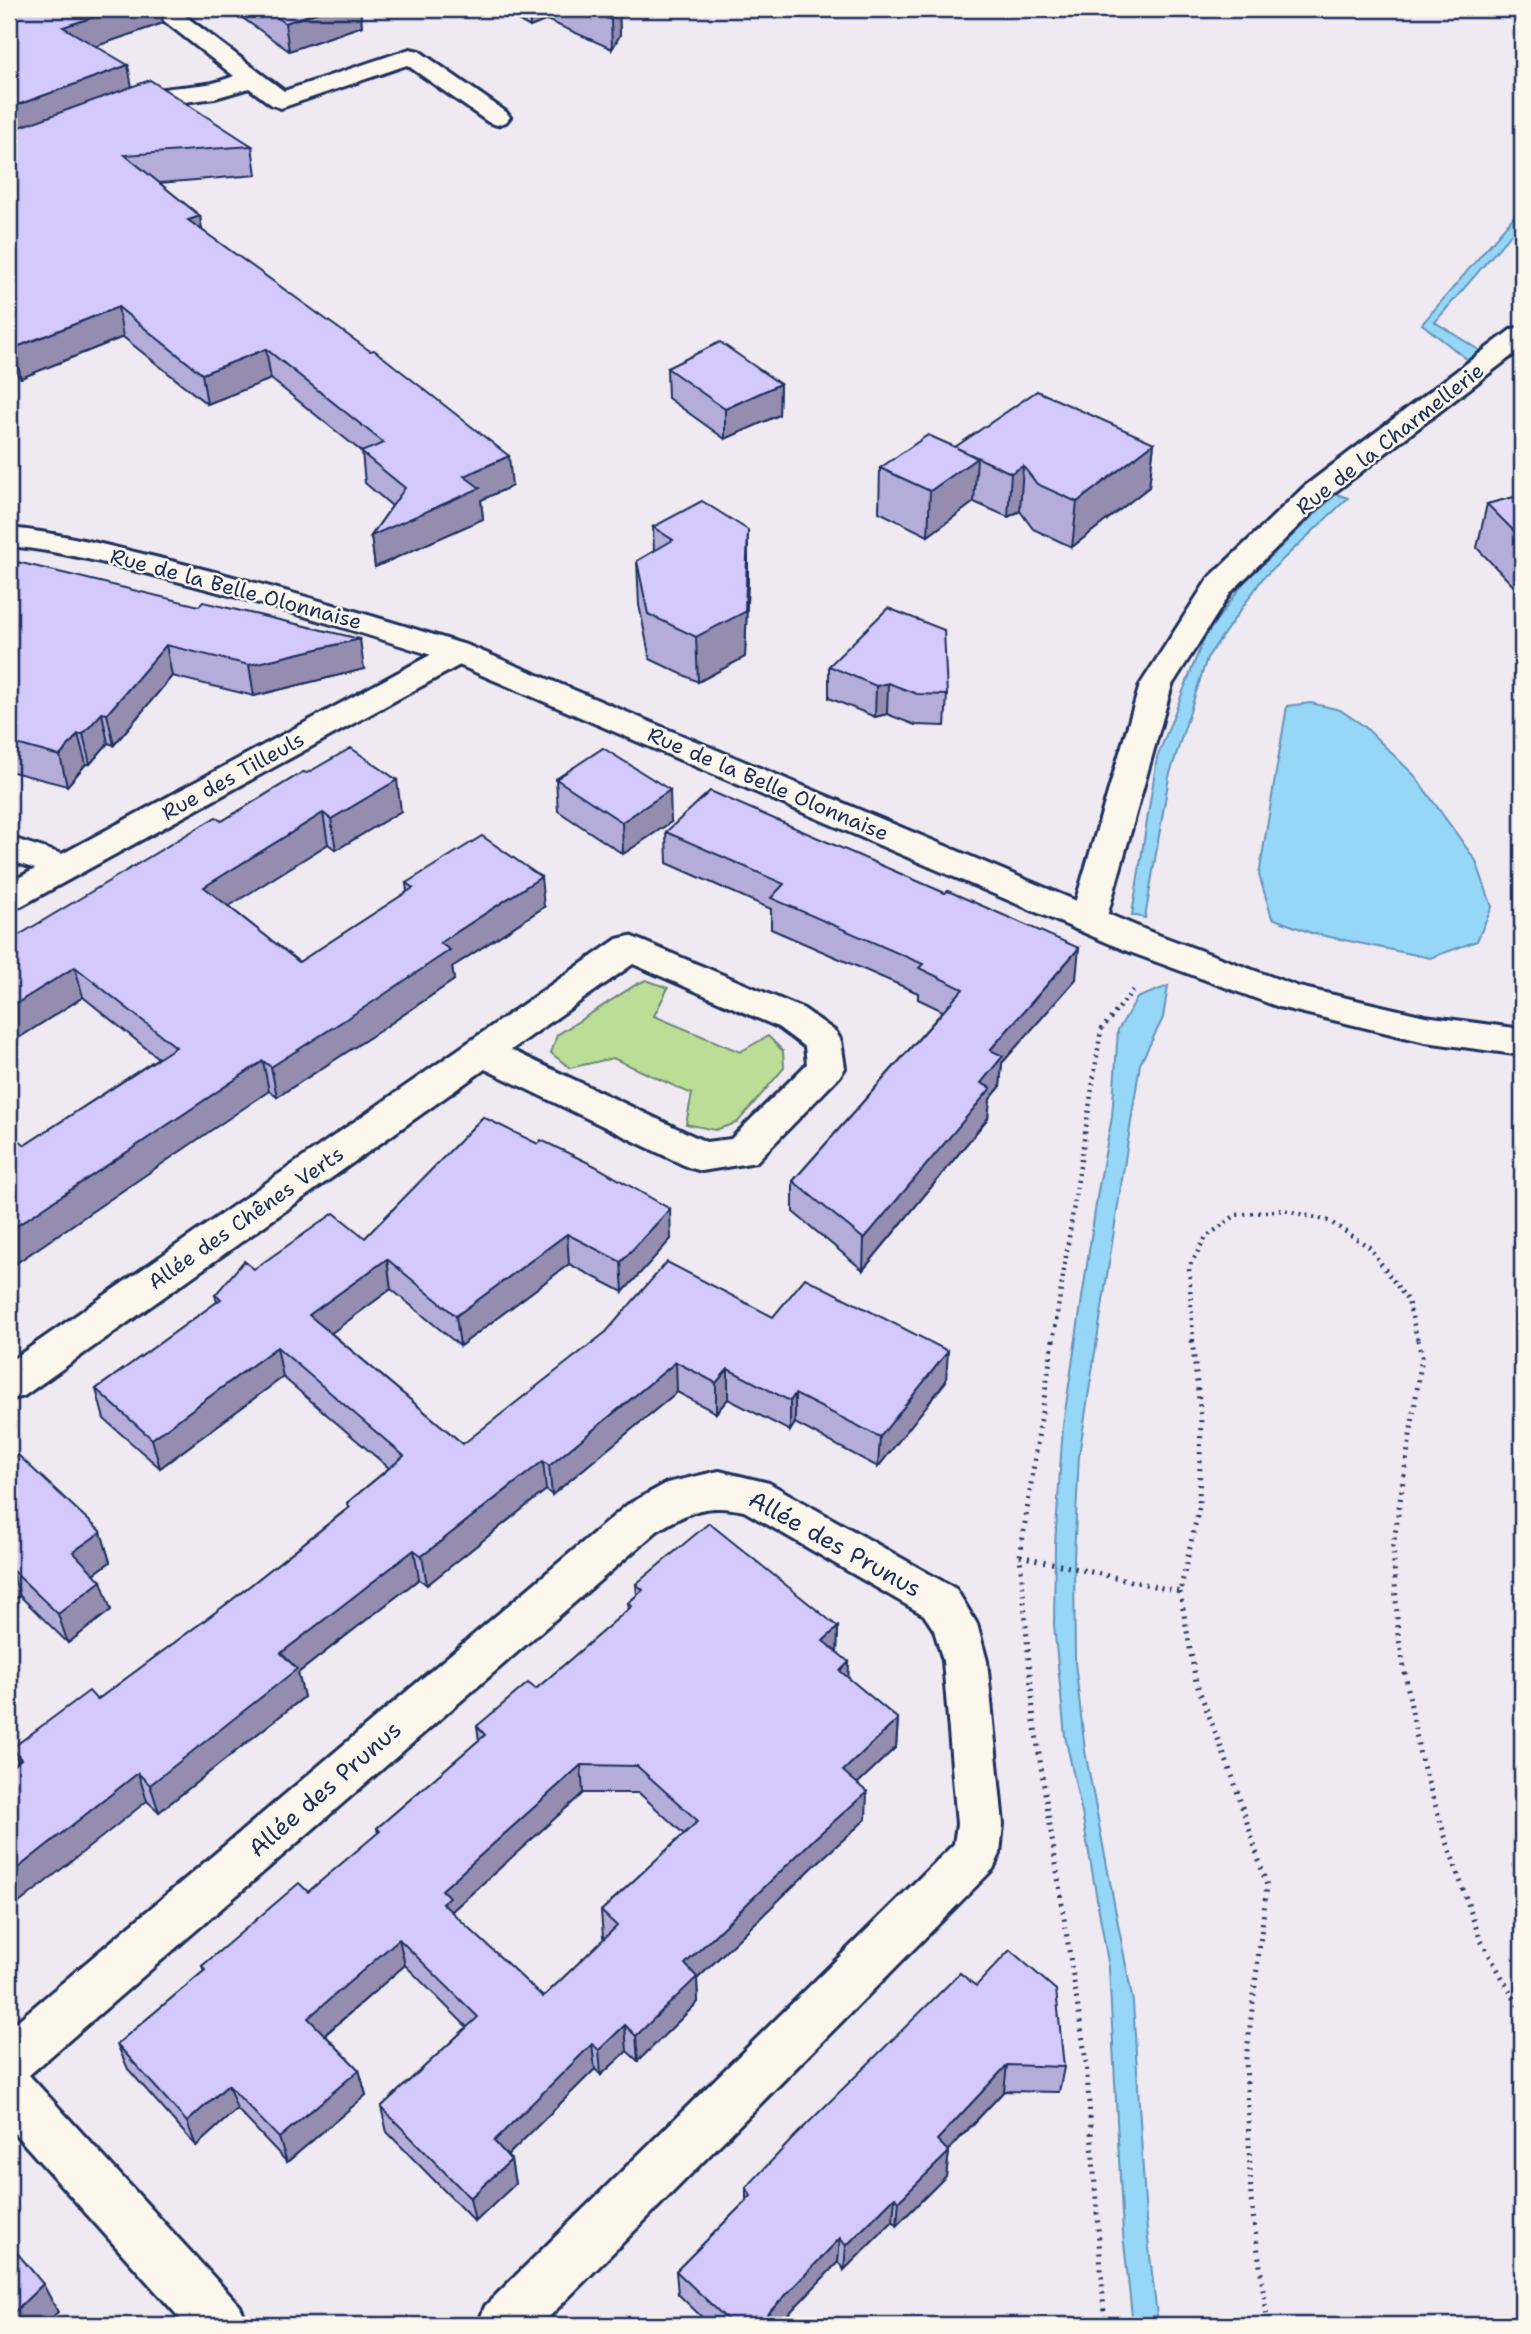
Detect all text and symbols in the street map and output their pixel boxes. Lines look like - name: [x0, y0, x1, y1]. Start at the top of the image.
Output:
- street label: Rue de la Charmellerie: [1290, 357, 1490, 521]
- street label: Rue de la Belle Olonnaise: [107, 542, 365, 636]
- street label: Rue de la Belle Olonnaise: [643, 720, 893, 848]
- street label: Rue des Tilleuls: [157, 725, 309, 827]
- street label: Allée des Chênes Verts: [143, 1140, 349, 1296]
- street label: Allée des Prunus: [743, 1483, 927, 1605]
- street label: Allée des Prunus: [242, 1714, 408, 1864]

